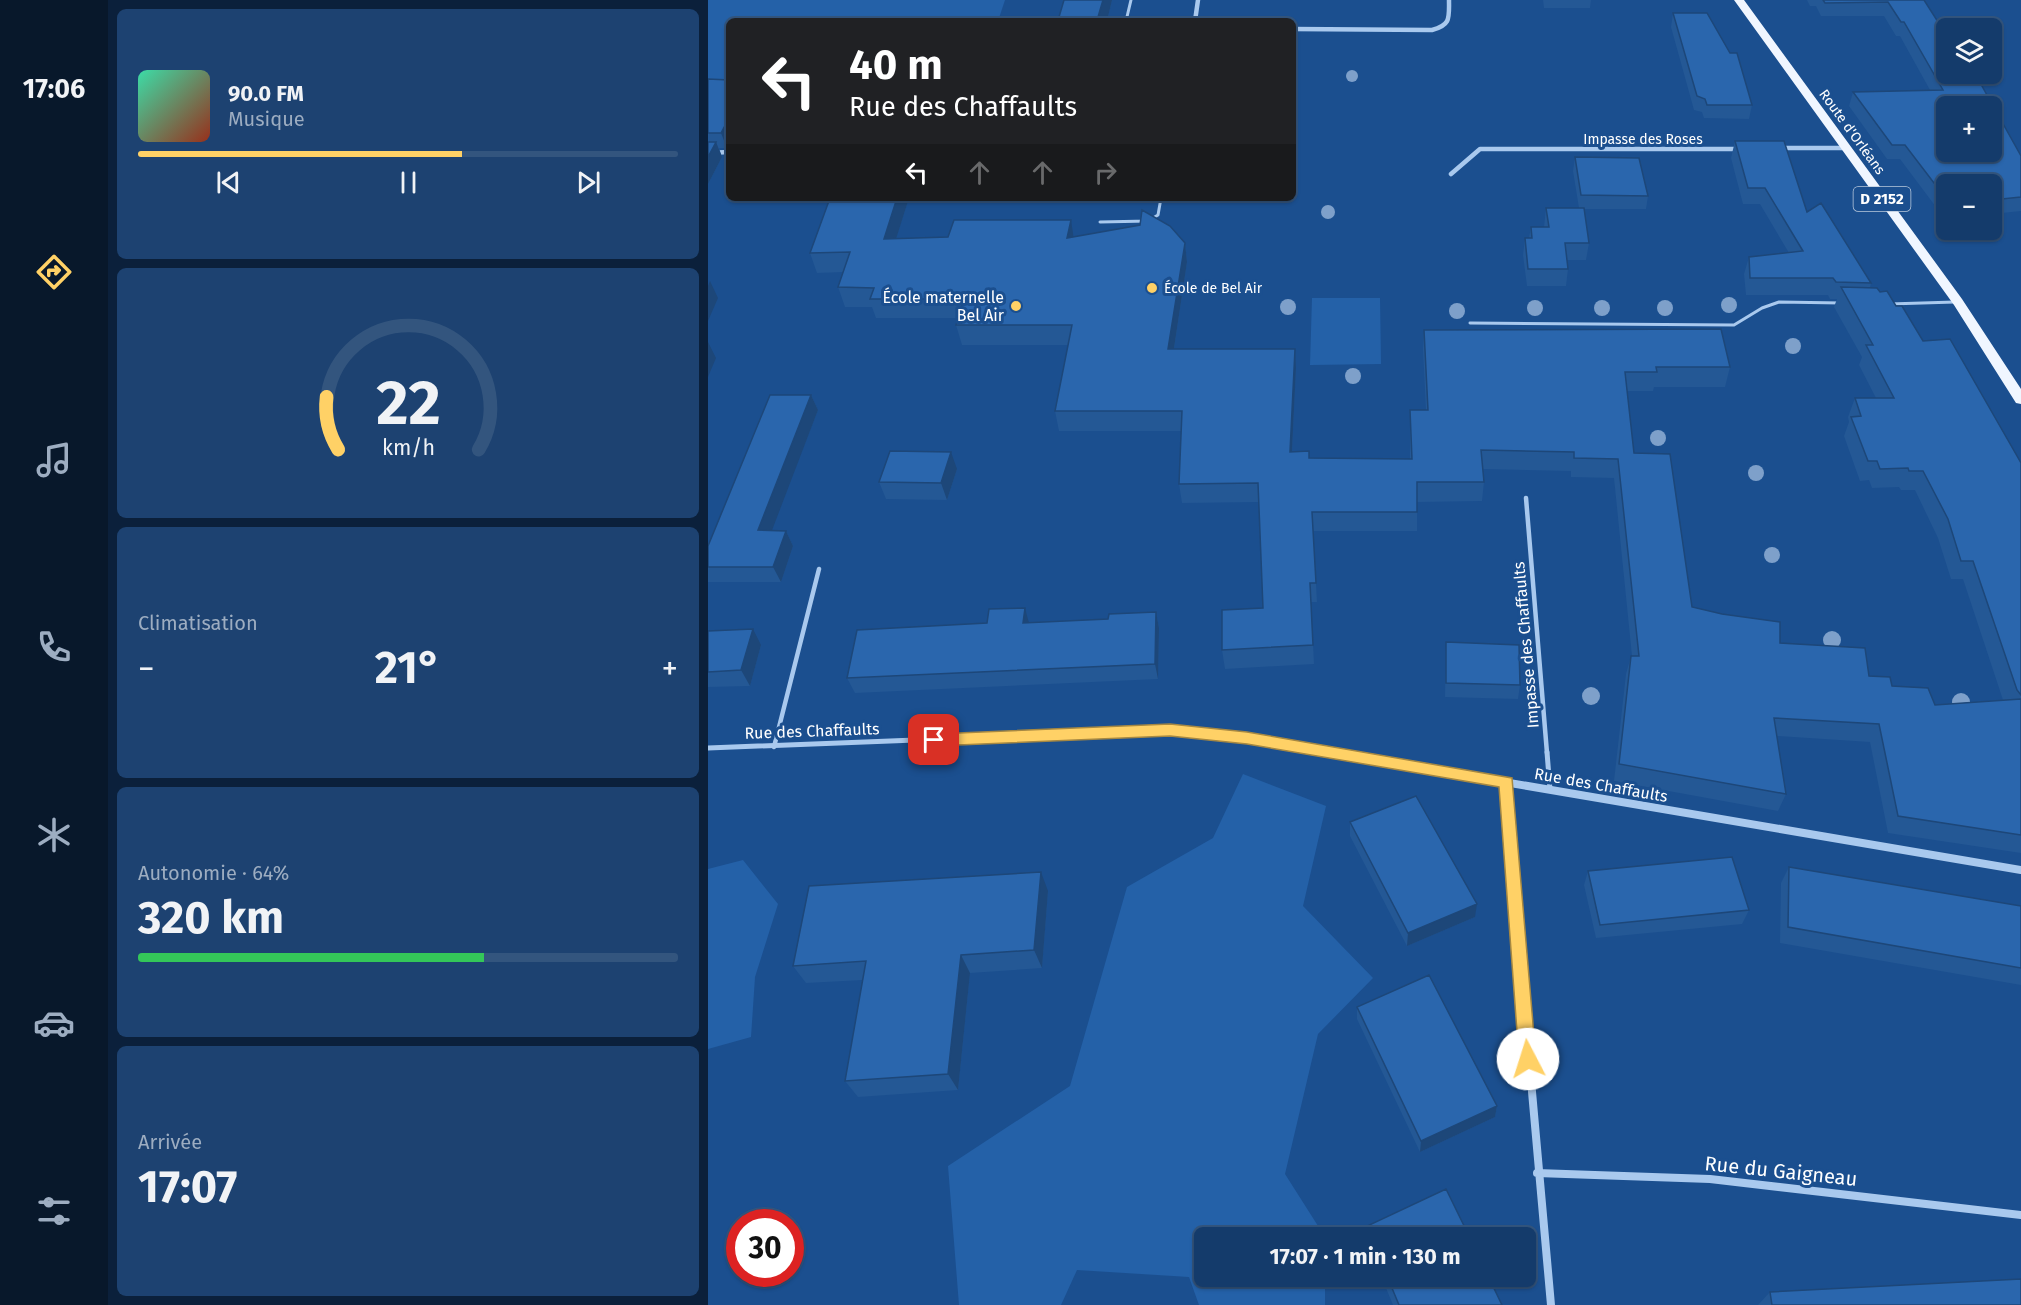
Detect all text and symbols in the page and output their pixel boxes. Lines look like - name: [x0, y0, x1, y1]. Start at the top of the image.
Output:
- map controls: [1936, 18, 2002, 240]
- button: layers: [1936, 18, 2002, 84]
- text: 40 m: [849, 40, 943, 90]
- icon: left: [750, 42, 828, 120]
- text: 17:06: [23, 73, 85, 105]
- text: 90.0 FM: [228, 80, 304, 107]
- street label: Route d'Orléans: [1815, 86, 1889, 178]
- text: Rue des Chaffaults: [849, 91, 1077, 123]
- button: +: [1936, 96, 2002, 162]
- text: Musique: [228, 107, 305, 131]
- street label: Impasse des Roses: [1583, 131, 1703, 148]
- icon: left: [900, 156, 933, 189]
- icon: ahead: [963, 156, 996, 189]
- icon: ahead: [1026, 156, 1059, 189]
- icon: right: [1089, 156, 1122, 189]
- icon: previous: [212, 166, 245, 199]
- icon: pause: [392, 166, 425, 199]
- icon: next: [572, 166, 605, 199]
- button: −: [1936, 174, 2002, 240]
- road number: D 2152: [1854, 187, 1910, 211]
- icon: directions: [33, 251, 75, 293]
- place label: École de Bel Air: [1164, 279, 1263, 297]
- marker: École de Bel Air: [1145, 281, 1159, 295]
- place label: École maternelle Bel Air: [883, 287, 1005, 325]
- marker: École maternelle Bel Air: [1009, 299, 1023, 313]
- text: 22: [376, 366, 440, 441]
- text: km/h: [381, 436, 435, 462]
- icon: music: [33, 439, 75, 481]
- street label: Impasse des Chaffaults: [1509, 561, 1543, 729]
- text: Climatisation: [138, 611, 258, 635]
- icon: phone: [33, 626, 75, 668]
- text: 21°: [375, 641, 441, 695]
- text: −: [138, 649, 155, 689]
- text: +: [662, 649, 678, 689]
- pin: [908, 714, 959, 765]
- street label: Rue des Chaffaults: [744, 719, 880, 743]
- icon: arrive: [917, 723, 950, 756]
- street label: Rue des Chaffaults: [1533, 764, 1669, 806]
- icon: climate: [33, 814, 75, 856]
- text: Autonomie · 64%: [138, 861, 289, 885]
- text: 320 km: [138, 891, 284, 945]
- icon: car: [33, 1002, 75, 1044]
- position arrow: [1496, 1027, 1560, 1091]
- text: Arrivée: [138, 1130, 202, 1154]
- street label: Rue du Gaigneau: [1704, 1151, 1858, 1191]
- text: 17:07: [138, 1160, 237, 1214]
- icon: filters: [33, 1190, 75, 1232]
- speed limit sign: 30: [726, 1209, 804, 1287]
- text: 17:07 · 1 min · 130 m: [1269, 1243, 1461, 1270]

